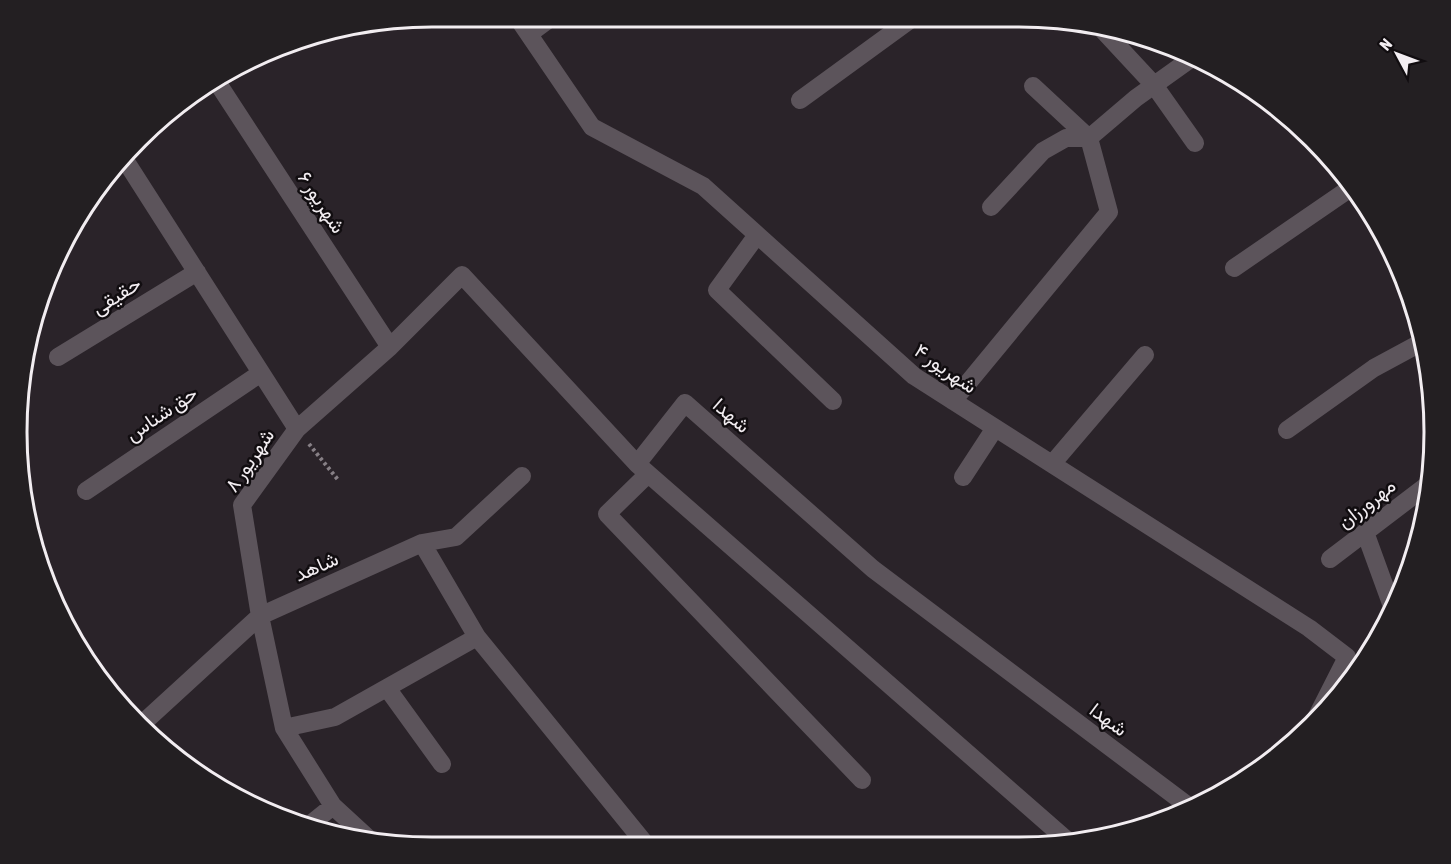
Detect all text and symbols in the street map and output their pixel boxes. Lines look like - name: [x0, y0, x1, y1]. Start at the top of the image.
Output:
- north arrow: [1367, 24, 1427, 84]
- text: N: [1376, 35, 1396, 54]
- street label: شهریور ۶: [292, 167, 350, 238]
- street label: حقیقی: [87, 271, 145, 320]
- street label: شهریور ۴: [909, 338, 982, 399]
- street label: حق شناس: [121, 381, 202, 446]
- street label: شهدا: [708, 393, 755, 439]
- street label: شهریور ۸: [220, 424, 280, 497]
- street label: مهرورزان: [1332, 473, 1401, 534]
- street label: شاهد: [291, 546, 341, 586]
- street label: شهدا: [1084, 697, 1132, 742]

